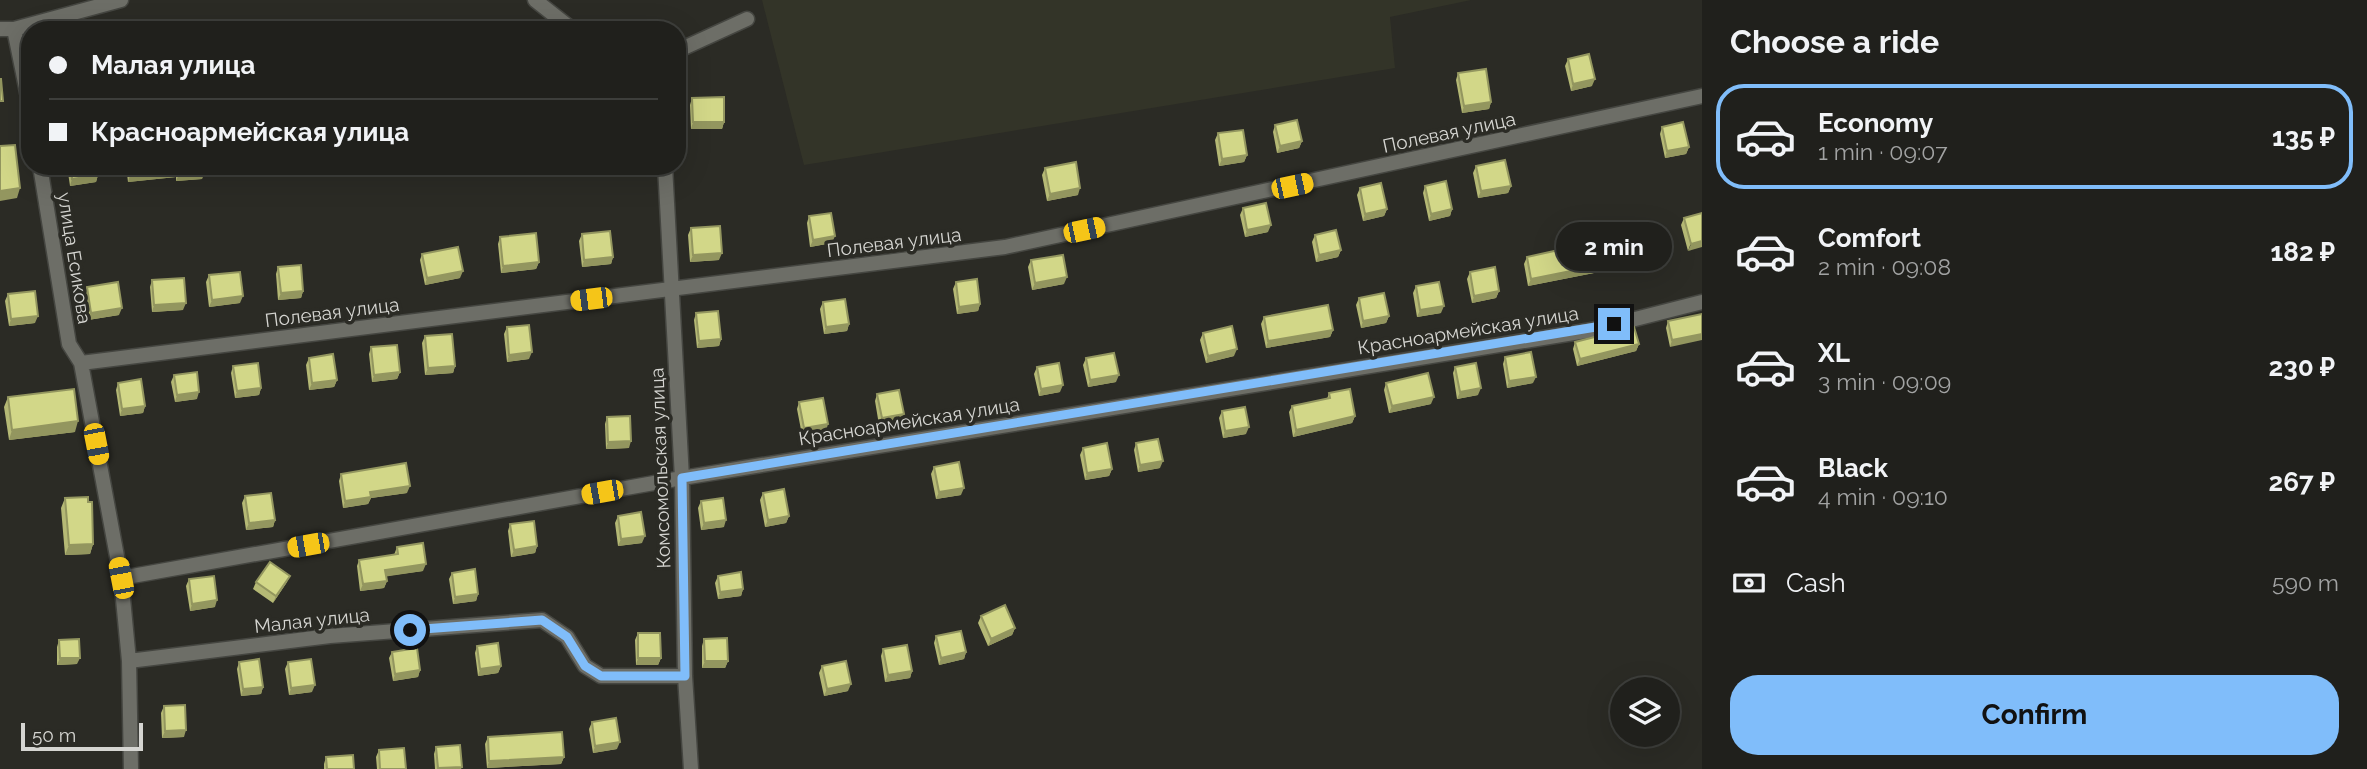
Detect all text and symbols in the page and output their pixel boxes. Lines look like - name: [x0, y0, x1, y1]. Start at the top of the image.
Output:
- text: Choose a ride: [1730, 23, 1939, 60]
- text: Малая улица: [91, 50, 255, 80]
- icon: car: [1734, 105, 1797, 168]
- street label: Полевая улица: [1381, 107, 1517, 157]
- text: Economy: [1818, 108, 1933, 138]
- text: Красноармейская улица: [91, 117, 409, 147]
- text: 135 ₽: [2272, 122, 2335, 152]
- text: 1 min · 09:07: [1818, 138, 1947, 165]
- car: [1270, 171, 1315, 201]
- street label: улица Есикова: [54, 191, 96, 325]
- car: [1062, 215, 1107, 245]
- icon: car: [1734, 220, 1797, 283]
- callout: 2 min: [1556, 222, 1672, 272]
- street label: Полевая улица: [826, 223, 962, 261]
- text: Comfort: [1818, 223, 1921, 253]
- text: 2 min: [1584, 233, 1644, 260]
- text: 182 ₽: [2270, 237, 2335, 267]
- text: 2 min · 09:08: [1818, 253, 1951, 280]
- car: [569, 286, 614, 312]
- street label: Полевая улица: [264, 293, 400, 331]
- street label: Красноармейская улица: [1356, 302, 1580, 358]
- route end: [1598, 308, 1630, 340]
- icon: car: [1734, 335, 1797, 398]
- text: XL: [1818, 338, 1850, 368]
- text: 230 ₽: [2269, 352, 2335, 382]
- street label: Комсомольская улица: [645, 367, 675, 569]
- text: 3 min · 09:09: [1818, 368, 1951, 395]
- street label: Красноармейская улица: [797, 393, 1021, 449]
- car: [82, 421, 111, 467]
- icon: car: [1734, 450, 1797, 513]
- text: Black: [1818, 453, 1888, 483]
- text: 267 ₽: [2269, 467, 2335, 497]
- car: [580, 478, 625, 506]
- text: 4 min · 09:10: [1818, 483, 1948, 510]
- car: [286, 531, 331, 559]
- car: [107, 555, 136, 601]
- icon: cash: [1730, 564, 1768, 602]
- text: Cash: [1786, 568, 1846, 598]
- text: 590 m: [2272, 569, 2339, 596]
- street label: Малая улица: [253, 603, 371, 637]
- route start: [394, 614, 426, 646]
- button: Confirm: [1730, 675, 2339, 755]
- map controls: [1610, 677, 1680, 747]
- button: layers: [1610, 677, 1680, 747]
- scale bar: [21, 720, 144, 752]
- text: 50 m: [32, 724, 76, 746]

